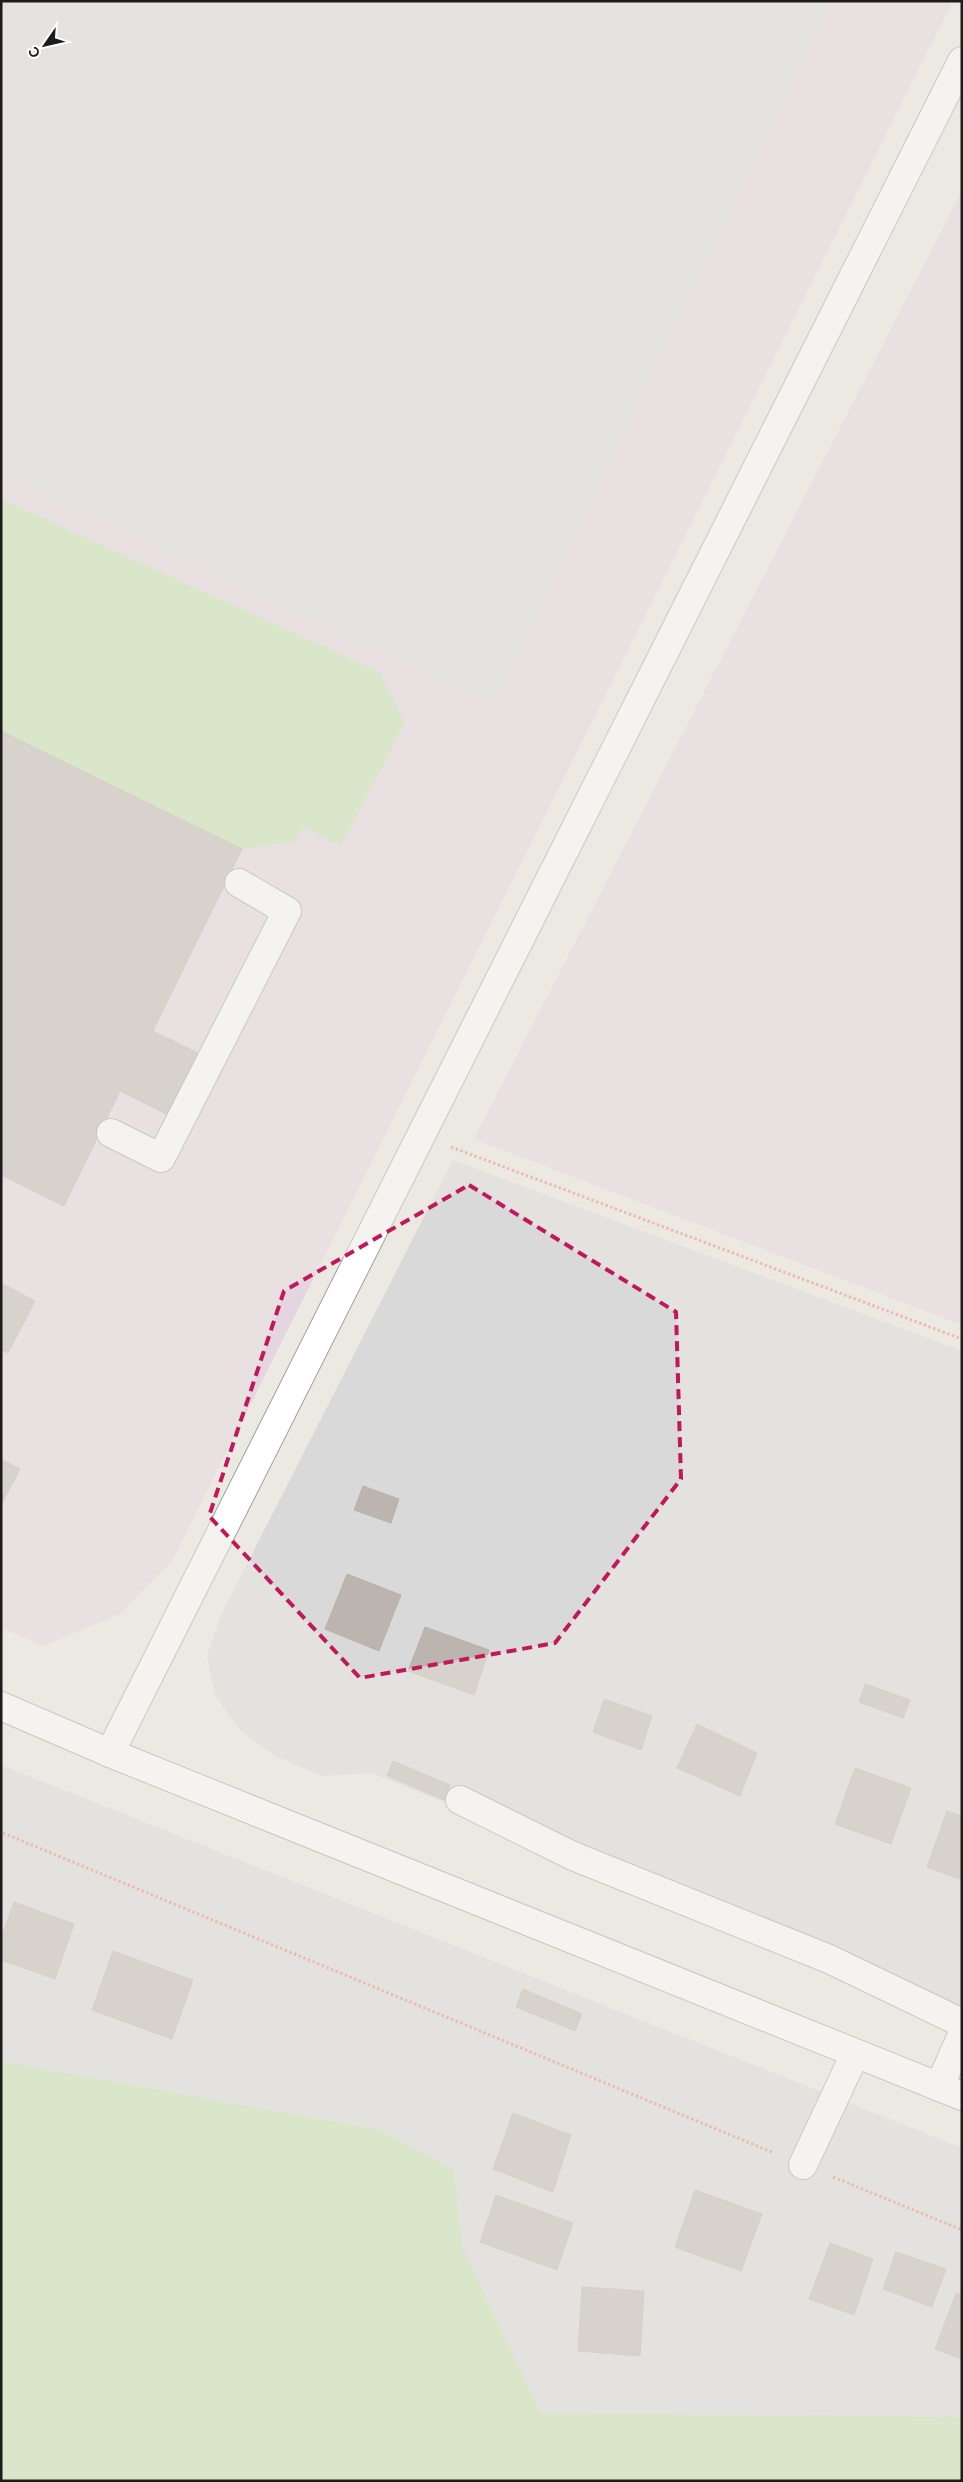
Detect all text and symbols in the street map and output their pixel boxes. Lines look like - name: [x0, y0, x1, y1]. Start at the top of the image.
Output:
- north arrow: [20, 20, 70, 70]
- text: С: [25, 43, 44, 61]

